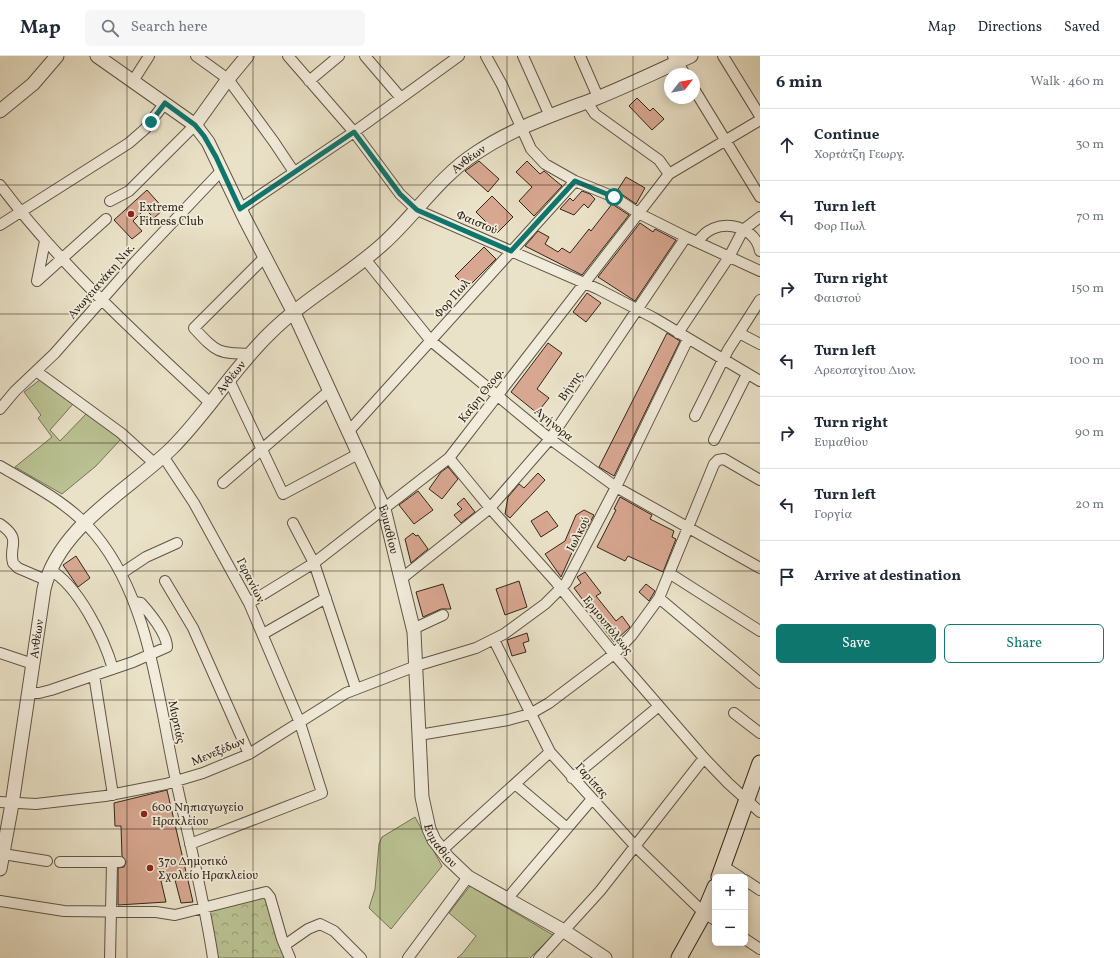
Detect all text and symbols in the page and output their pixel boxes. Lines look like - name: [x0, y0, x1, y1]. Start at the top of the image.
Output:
- search box: [85, 10, 365, 46]
- text: Map: [20, 15, 61, 41]
- icon: search: [99, 17, 121, 39]
- text: Search here: [131, 17, 208, 38]
- text: Map: [928, 18, 956, 37]
- text: Directions: [978, 18, 1042, 37]
- text: Saved: [1064, 18, 1100, 37]
- north arrow: [664, 68, 700, 104]
- text: 6 min: [776, 71, 822, 94]
- text: Walk · 460 m: [1031, 73, 1104, 91]
- route end: [142, 113, 160, 131]
- text: Continue: [814, 125, 879, 146]
- icon: ahead: [776, 134, 798, 156]
- text: 30 m: [1076, 136, 1104, 154]
- street label: Ανθέων: [448, 142, 489, 178]
- text: Χορτάτζη Γεωργ.: [814, 146, 905, 164]
- route start: [605, 188, 623, 206]
- text: Turn left: [814, 197, 876, 218]
- place label: Extreme Fitness Club: [139, 200, 204, 230]
- icon: left: [776, 206, 798, 228]
- street label: Φαιστού: [453, 207, 500, 239]
- text: 70 m: [1076, 208, 1104, 226]
- marker: Extreme Fitness Club: [126, 209, 136, 219]
- text: Φορ Πωλ: [814, 218, 866, 236]
- street label: Ανωγειανάκη Νικ.: [65, 240, 139, 323]
- text: Turn right: [814, 269, 888, 290]
- street label: Φορ Πωλ: [431, 275, 475, 322]
- icon: right: [776, 278, 798, 300]
- text: 150 m: [1071, 280, 1104, 298]
- text: Φαιστού: [814, 290, 861, 308]
- text: Turn left: [814, 341, 876, 362]
- icon: left: [776, 350, 798, 372]
- text: 100 m: [1069, 352, 1104, 370]
- street label: Ανθέων: [213, 358, 250, 398]
- text: Αρεοπαγίτου Διον.: [814, 362, 916, 380]
- street label: Καΐρη Θεοφ.: [455, 365, 508, 426]
- street label: Βήνης: [555, 369, 587, 405]
- street label: Αγήνορα: [530, 404, 576, 445]
- text: Turn right: [814, 413, 888, 434]
- icon: right: [776, 422, 798, 444]
- text: 90 m: [1075, 424, 1104, 442]
- text: Ευμαθίου: [814, 434, 868, 452]
- text: Turn left: [814, 485, 876, 506]
- icon: left: [776, 494, 798, 516]
- text: 20 m: [1075, 496, 1104, 514]
- street label: Ευμαθίου: [374, 502, 402, 556]
- text: Γοργία: [814, 506, 852, 524]
- street label: Ιωλκού: [563, 514, 595, 555]
- street label: Γερανίων: [232, 555, 268, 606]
- icon: arrive: [776, 566, 798, 588]
- text: Arrive at destination: [814, 566, 961, 587]
- street label: Ερμουπόλεως: [579, 593, 636, 658]
- street label: Ανθέων: [27, 618, 48, 660]
- button: Save: [776, 624, 936, 663]
- button: Share: [944, 624, 1104, 663]
- street label: Μυρτιάς: [164, 699, 188, 745]
- street label: Μενεξέδων: [189, 733, 248, 770]
- street label: Γαρίπας: [571, 760, 611, 802]
- place label: 60ο Νηπιαγωγείο Ηρακλείου: [152, 800, 244, 830]
- marker: 60ο Νηπιαγωγείο Ηρακλείου: [139, 809, 149, 819]
- street label: Ευμαθίου: [419, 823, 460, 872]
- place label: 37ο Δημοτικό Σχολείο Ηρακλείου: [158, 854, 258, 884]
- marker: 37ο Δημοτικό Σχολείο Ηρακλείου: [145, 863, 155, 873]
- map controls: [712, 874, 748, 946]
- button: +: [712, 874, 748, 910]
- button: −: [712, 910, 748, 946]

